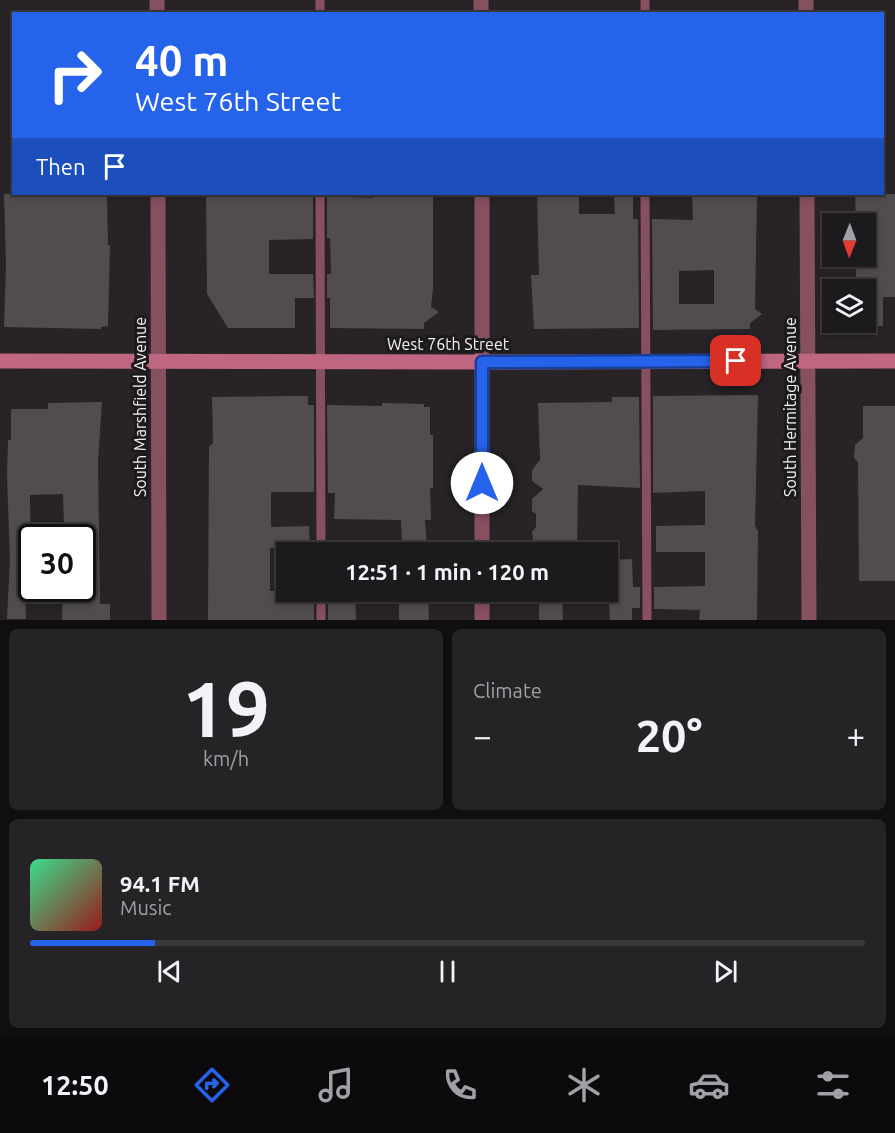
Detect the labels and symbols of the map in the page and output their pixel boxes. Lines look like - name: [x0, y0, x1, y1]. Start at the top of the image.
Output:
- north arrow: [822, 213, 876, 267]
- street label: South Marshfield Avenue: [131, 317, 149, 497]
- street label: South Hermitage Avenue: [781, 317, 799, 497]
- street label: West 76th Street: [387, 335, 510, 353]
- pin: [710, 335, 761, 386]
- position arrow: [450, 451, 514, 515]
- speed limit sign: 30: [18, 524, 96, 602]

